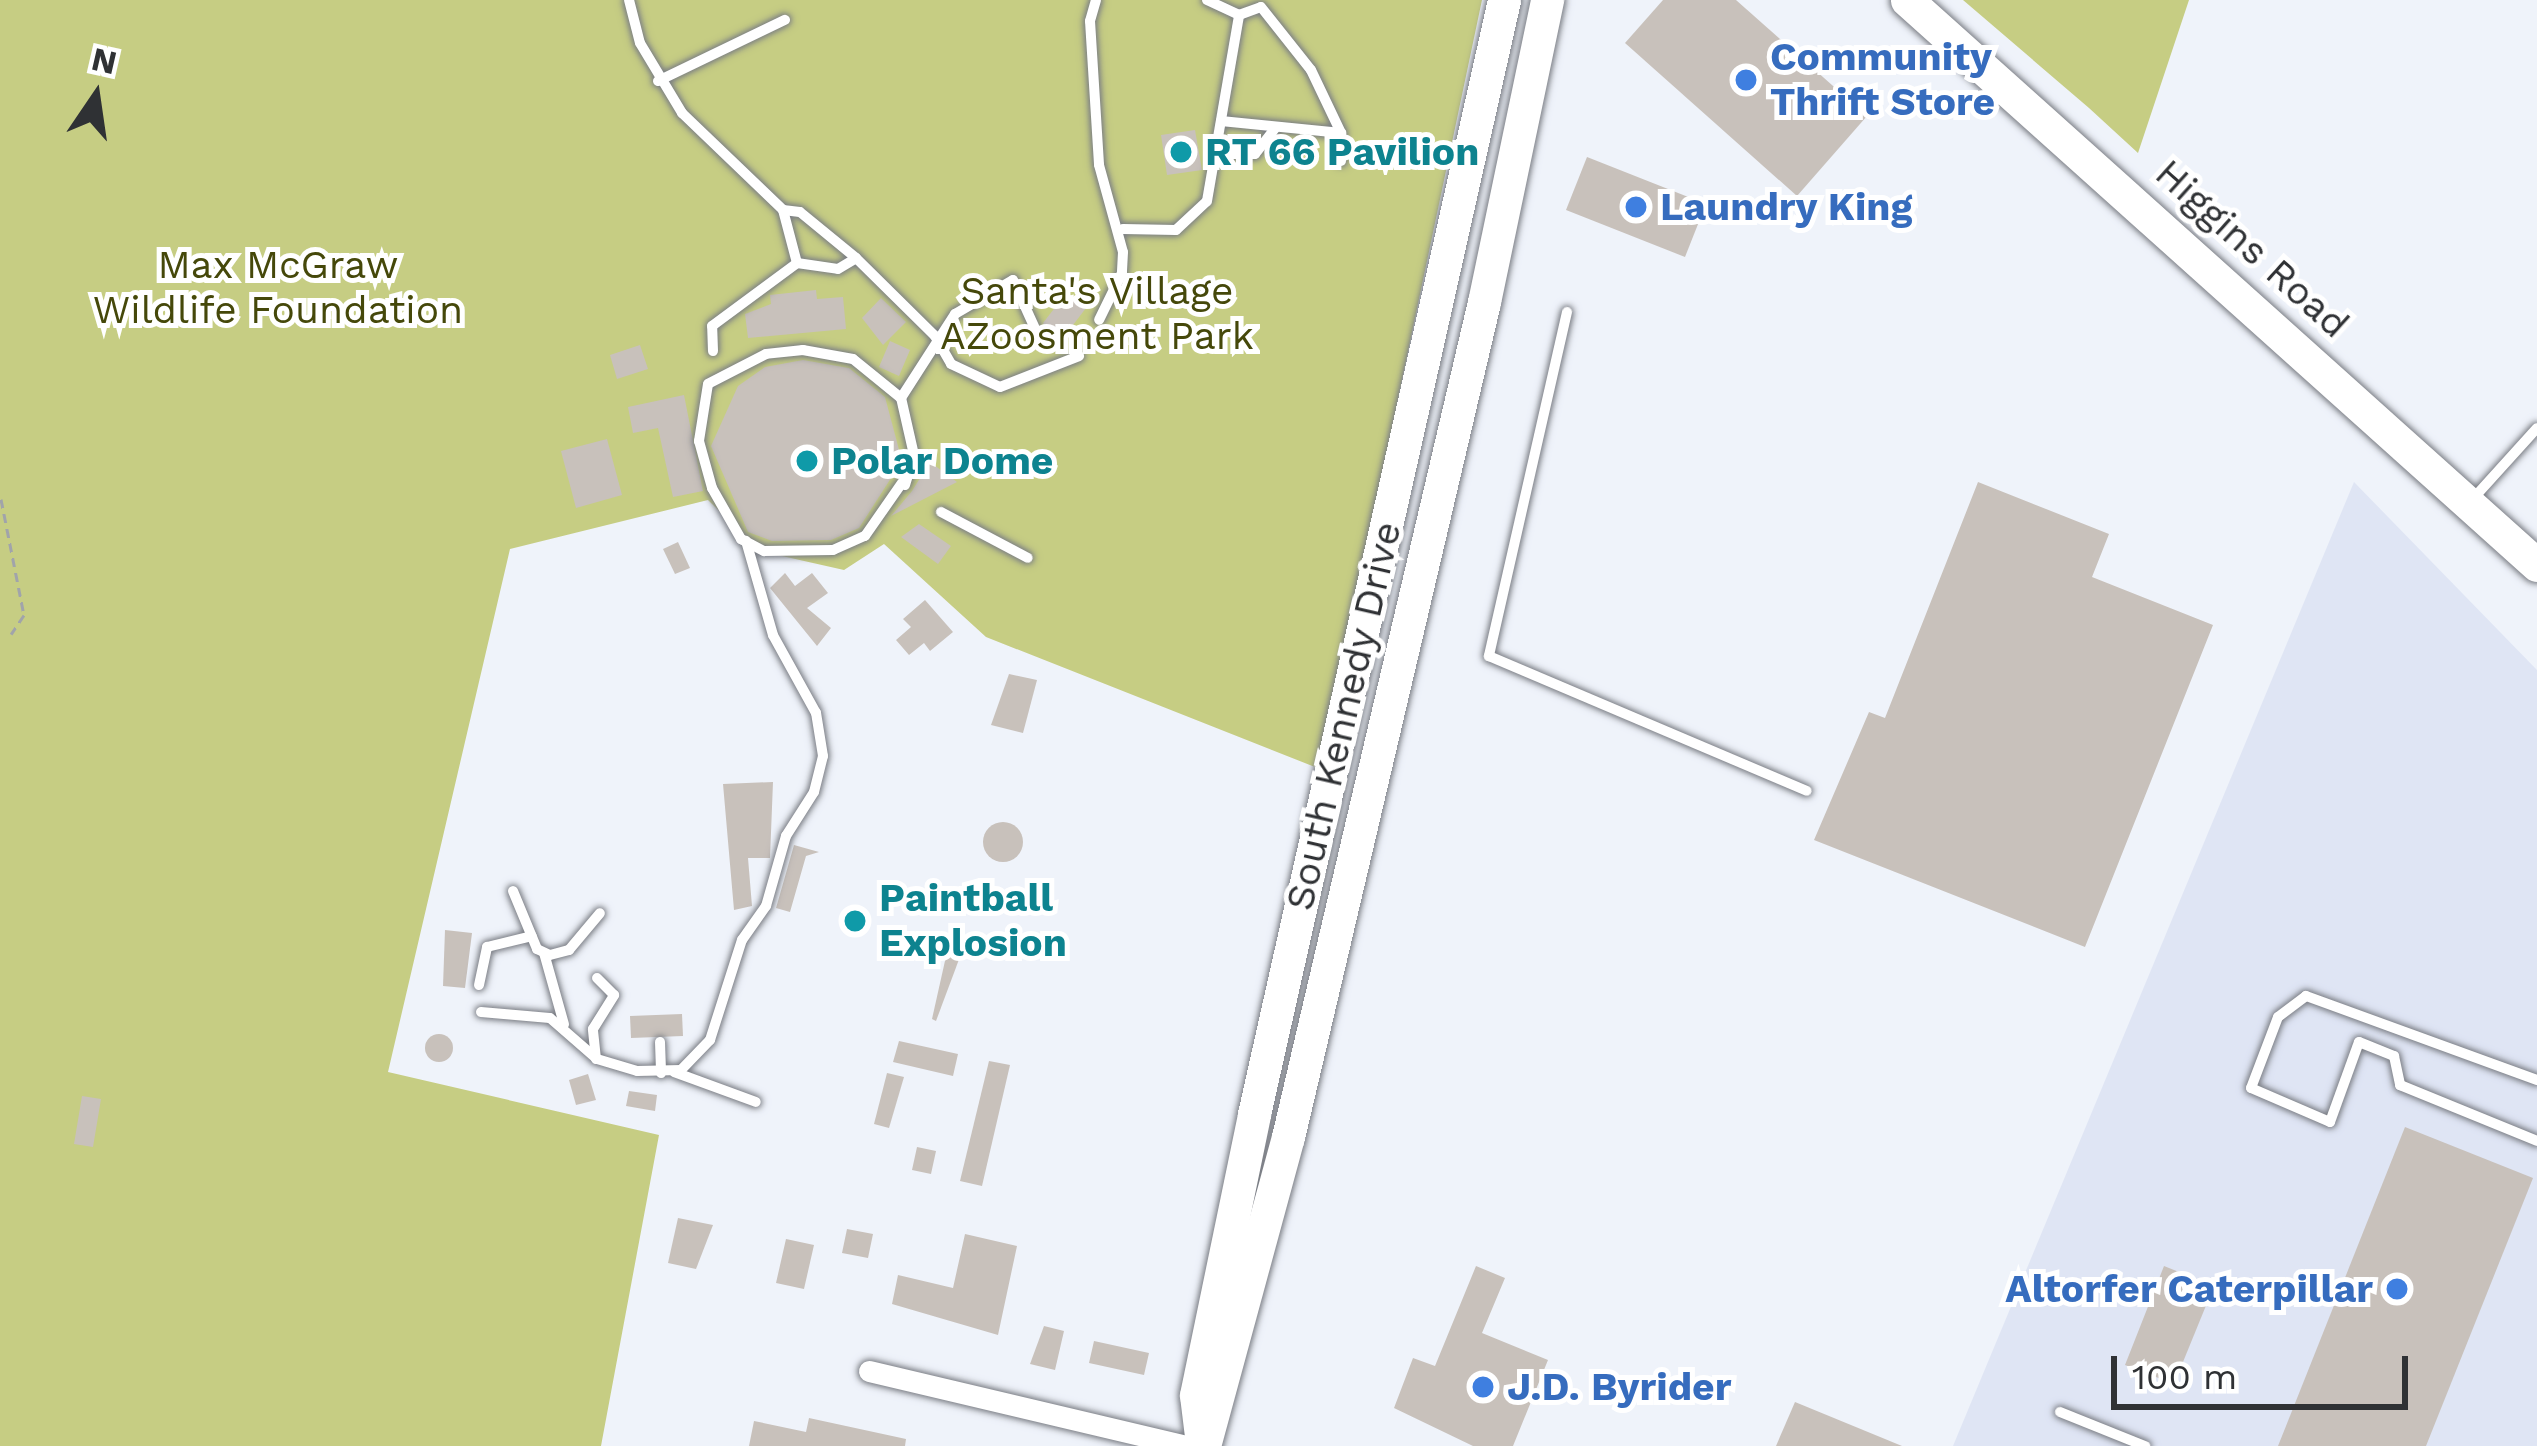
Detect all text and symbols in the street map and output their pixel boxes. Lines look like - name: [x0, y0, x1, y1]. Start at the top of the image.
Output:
- place label: Community Thrift Store: [1770, 35, 1995, 126]
- north arrow: [36, 36, 156, 156]
- text: N: [88, 39, 121, 82]
- marker: Community Thrift Store: [1733, 67, 1759, 93]
- place label: RT 66 Pavilion: [1205, 129, 1480, 175]
- marker: RT 66 Pavilion: [1168, 139, 1194, 165]
- street label: Higgins Road: [2146, 150, 2358, 348]
- place label: Laundry King: [1660, 184, 1913, 230]
- marker: Laundry King: [1623, 194, 1649, 220]
- park label: Max McGraw Wildlife Foundation: [93, 243, 463, 334]
- park label: Santa's Village AZoosment Park: [940, 269, 1254, 360]
- place label: Polar Dome: [831, 438, 1054, 484]
- marker: Polar Dome: [794, 448, 820, 474]
- street label: South Kennedy Drive: [1276, 517, 1412, 915]
- place label: Paintball Explosion: [879, 876, 1067, 967]
- marker: Paintball Explosion: [842, 908, 868, 934]
- place label: Altorfer Caterpillar: [2005, 1266, 2373, 1312]
- marker: Altorfer Caterpillar: [2384, 1276, 2410, 1302]
- scale bar: [2117, 1332, 2414, 1406]
- text: 100 m: [2132, 1356, 2237, 1398]
- place label: J.D. Byrider: [1507, 1364, 1731, 1410]
- marker: J.D. Byrider: [1470, 1374, 1496, 1400]

